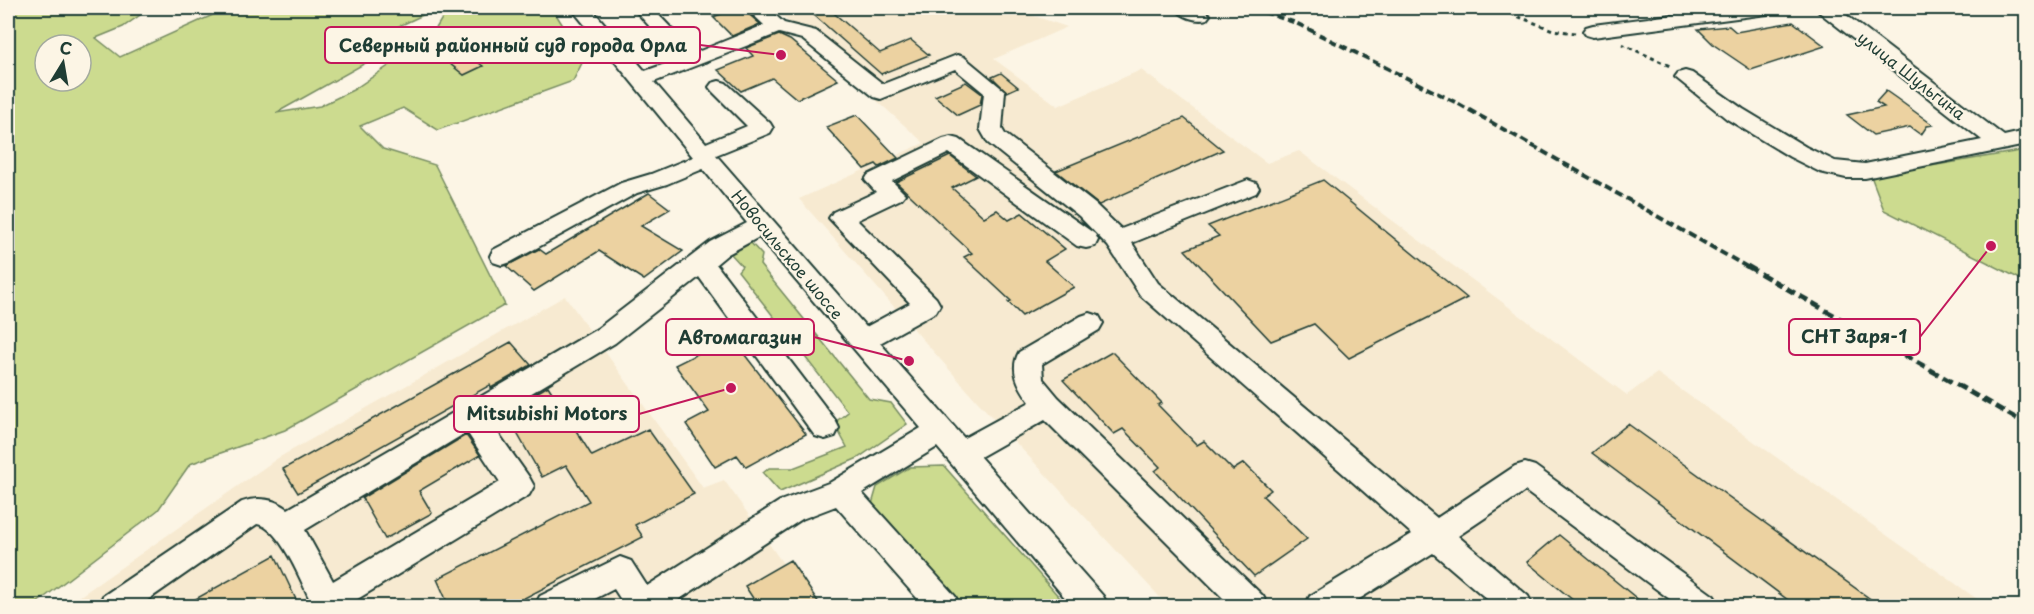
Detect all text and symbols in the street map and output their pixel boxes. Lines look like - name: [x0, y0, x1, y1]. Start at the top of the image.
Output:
- street label: улица Шульгина: [1853, 25, 1971, 125]
- callout: Северный районный суд города Орла: [325, 27, 700, 63]
- text: Северный районный суд города Орла: [339, 31, 687, 58]
- north arrow: [33, 33, 93, 93]
- text: С: [58, 34, 74, 60]
- street label: Новосильское шоссе: [727, 184, 849, 324]
- callout: Автомагазин: [666, 319, 814, 355]
- callout: СНТ Заря-1: [1789, 319, 1920, 355]
- text: СНТ Заря-1: [1801, 322, 1907, 349]
- text: Автомагазин: [678, 323, 802, 350]
- callout: Mitsubishi Motors: [454, 396, 639, 432]
- text: Mitsubishi Motors: [466, 399, 628, 426]

